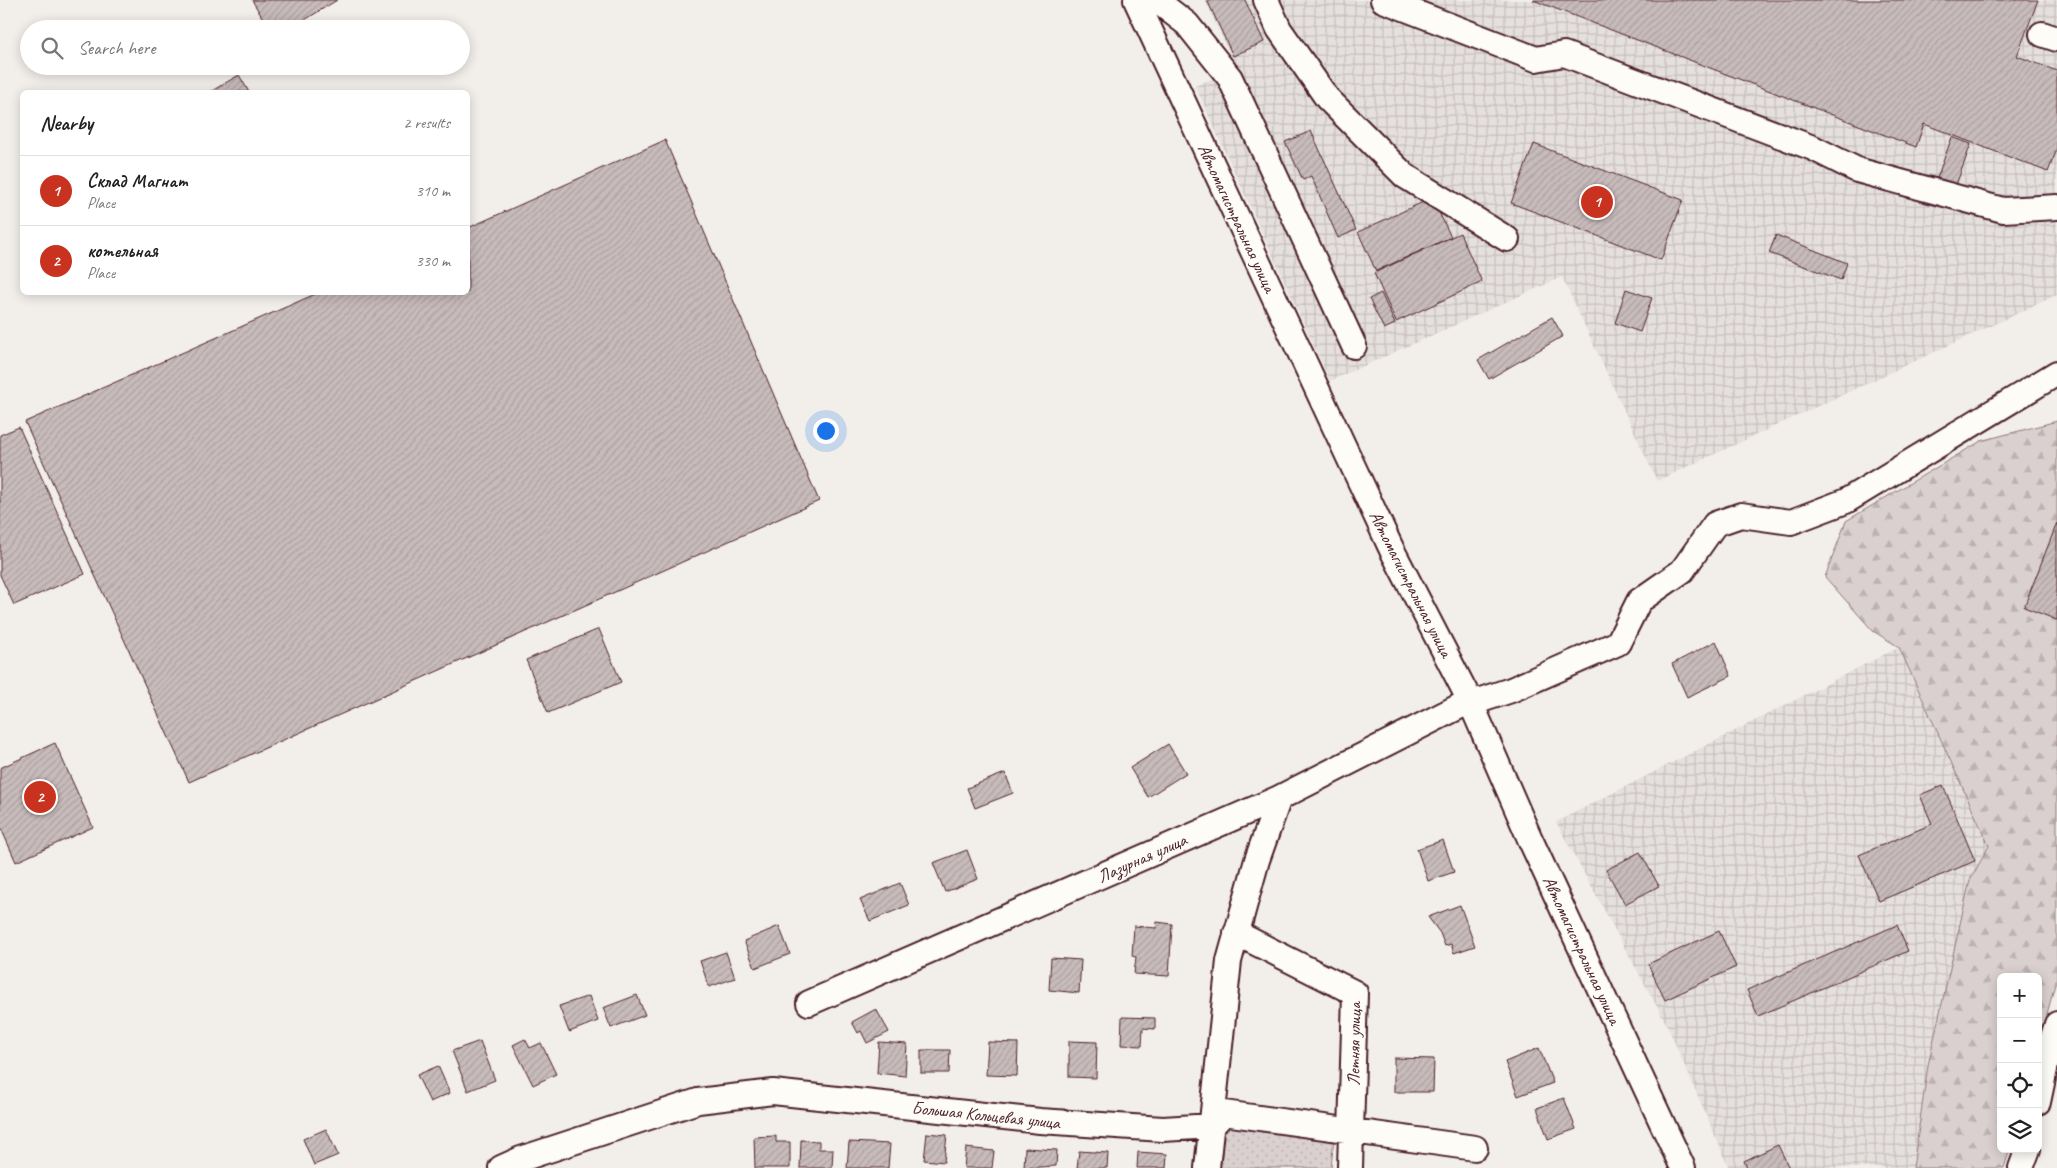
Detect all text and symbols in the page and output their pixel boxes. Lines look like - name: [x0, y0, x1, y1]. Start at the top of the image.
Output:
- search box: [20, 20, 470, 75]
- icon: search: [38, 34, 66, 62]
- text: Search here: [78, 36, 155, 60]
- text: Nearby: [40, 110, 93, 136]
- text: 2 results: [403, 113, 450, 133]
- street label: Автомагистральная улица: [1193, 140, 1282, 297]
- text: Склад Магнат: [87, 169, 188, 193]
- text: 1: [52, 181, 60, 201]
- text: 310 m: [416, 181, 450, 201]
- pin: 1: [1581, 183, 1613, 221]
- text: Place: [87, 193, 115, 213]
- text: котельная: [87, 239, 158, 263]
- text: 2: [52, 251, 60, 271]
- text: 330 m: [416, 251, 450, 271]
- text: Place: [87, 263, 115, 283]
- your location: [813, 418, 839, 444]
- street label: Автомагистральная улица: [1365, 507, 1458, 662]
- pin: 2: [24, 778, 56, 816]
- street label: Лазурная улица: [1094, 828, 1192, 888]
- street label: Автомагистральная улица: [1538, 872, 1627, 1029]
- map controls: [1997, 973, 2042, 1153]
- button: +: [1997, 973, 2042, 1018]
- street label: Летняя улица: [1342, 1000, 1366, 1086]
- button: −: [1997, 1018, 2042, 1063]
- button: locate: [1997, 1063, 2042, 1108]
- street label: Большая Кольцевая улица: [911, 1096, 1062, 1134]
- button: layers: [1997, 1108, 2042, 1153]

